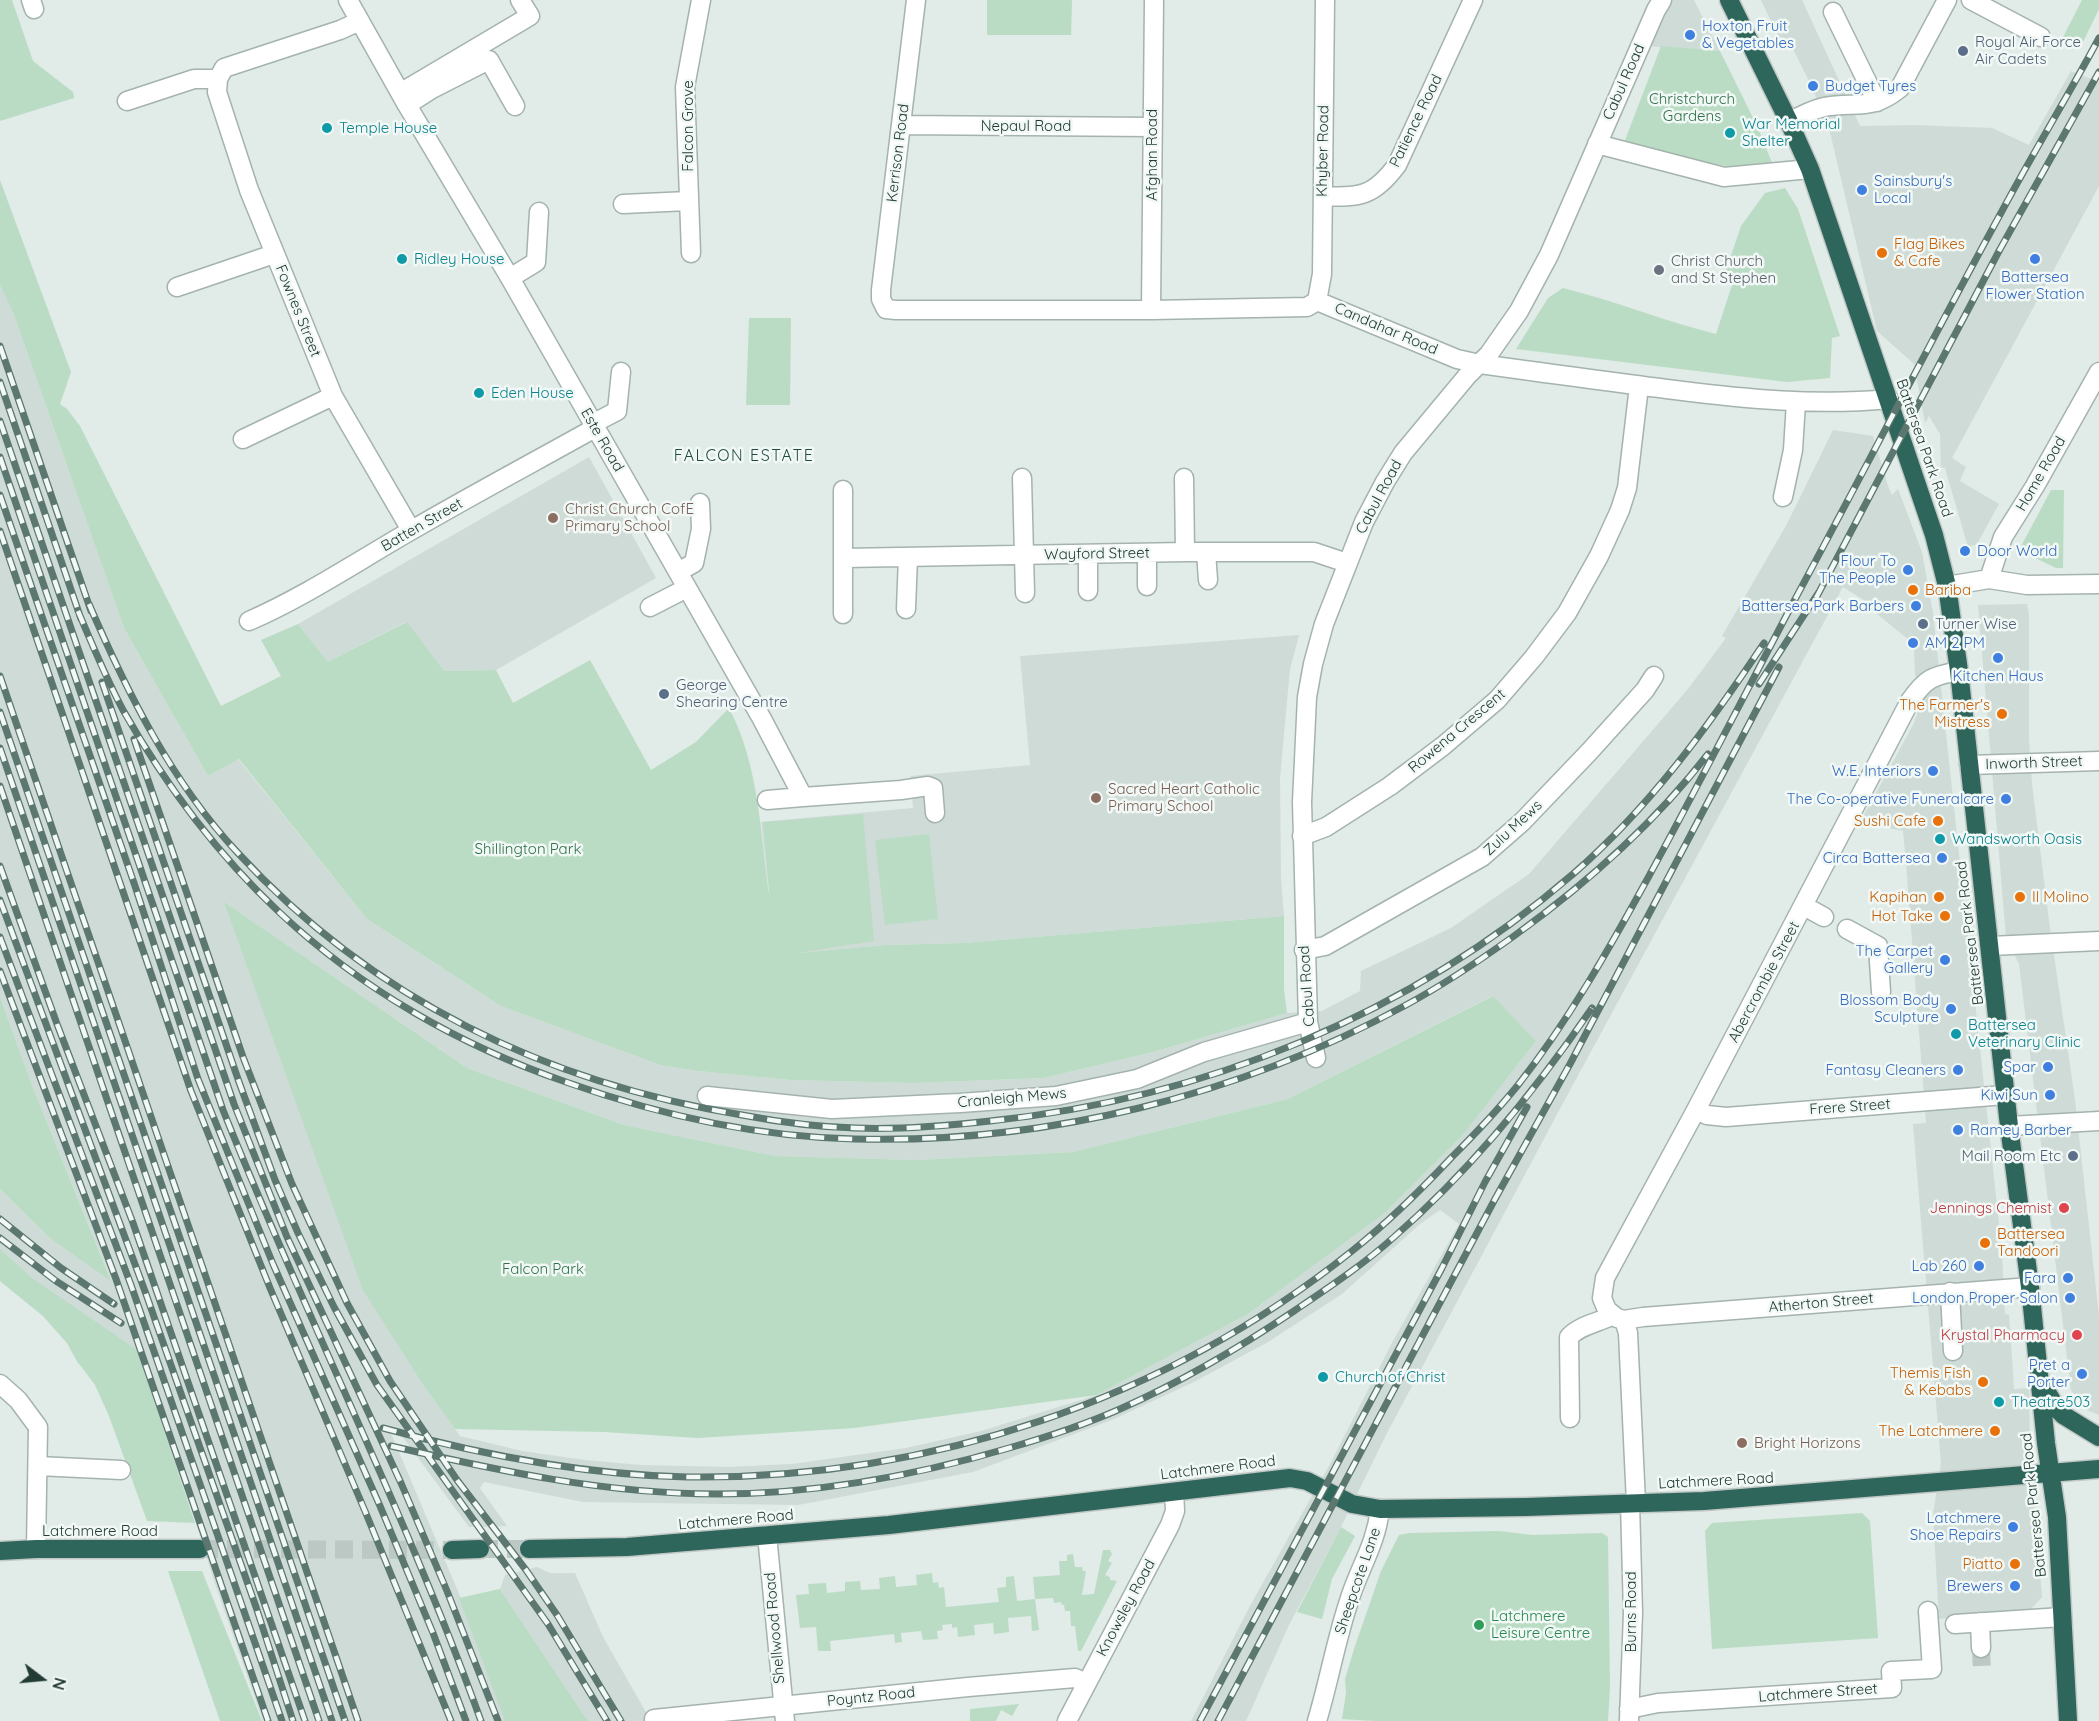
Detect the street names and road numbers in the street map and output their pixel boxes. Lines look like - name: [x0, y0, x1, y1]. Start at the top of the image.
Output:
- street label: Cabul Road: [1599, 41, 1649, 123]
- street label: Patience Road: [1386, 72, 1446, 170]
- street label: Falcon Grove: [679, 80, 697, 172]
- street label: Kerrison Road: [883, 103, 913, 203]
- street label: Khyber Road: [1313, 105, 1333, 197]
- street label: Afghan Road: [1143, 109, 1161, 201]
- street label: Nepaul Road: [981, 117, 1071, 135]
- street label: Fownes Street: [271, 262, 325, 360]
- street label: Candahar Road: [1332, 299, 1440, 359]
- street label: Battersea Park Road: [1892, 377, 1956, 519]
- street label: Este Road: [577, 405, 627, 475]
- street label: Home Road: [2012, 433, 2070, 515]
- street label: Cabul Road: [1352, 457, 1406, 537]
- street label: Batten Street: [378, 494, 466, 556]
- street label: Wayford Street: [1044, 544, 1150, 564]
- street label: Rowena Crescent: [1405, 685, 1509, 777]
- street label: Inworth Street: [1985, 752, 2083, 774]
- street label: Zulu Mews: [1480, 796, 1546, 860]
- street label: Battersea Park Road: [1952, 860, 1988, 1006]
- street label: Abercrombie Street: [1724, 918, 1804, 1046]
- street label: Cabul Road: [1295, 945, 1319, 1027]
- street label: Cranleigh Mews: [957, 1084, 1067, 1112]
- street label: Frere Street: [1809, 1095, 1891, 1119]
- street label: Atherton Street: [1768, 1289, 1874, 1317]
- street label: Battersea Park Road: [2017, 1432, 2051, 1578]
- street label: Latchmere Road: [1159, 1452, 1277, 1484]
- street label: Latchmere Road: [1658, 1469, 1774, 1493]
- street label: Latchmere Road: [678, 1506, 794, 1534]
- street label: Latchmere Road: [42, 1522, 158, 1540]
- street label: Sheepcote Lane: [1331, 1525, 1385, 1637]
- street label: Knowsley Road: [1093, 1556, 1159, 1660]
- street label: Shellwood Road: [761, 1571, 789, 1685]
- street label: Burns Road: [1622, 1571, 1640, 1653]
- street label: Latchmere Street: [1758, 1680, 1878, 1706]
- street label: Poyntz Road: [826, 1683, 916, 1711]

